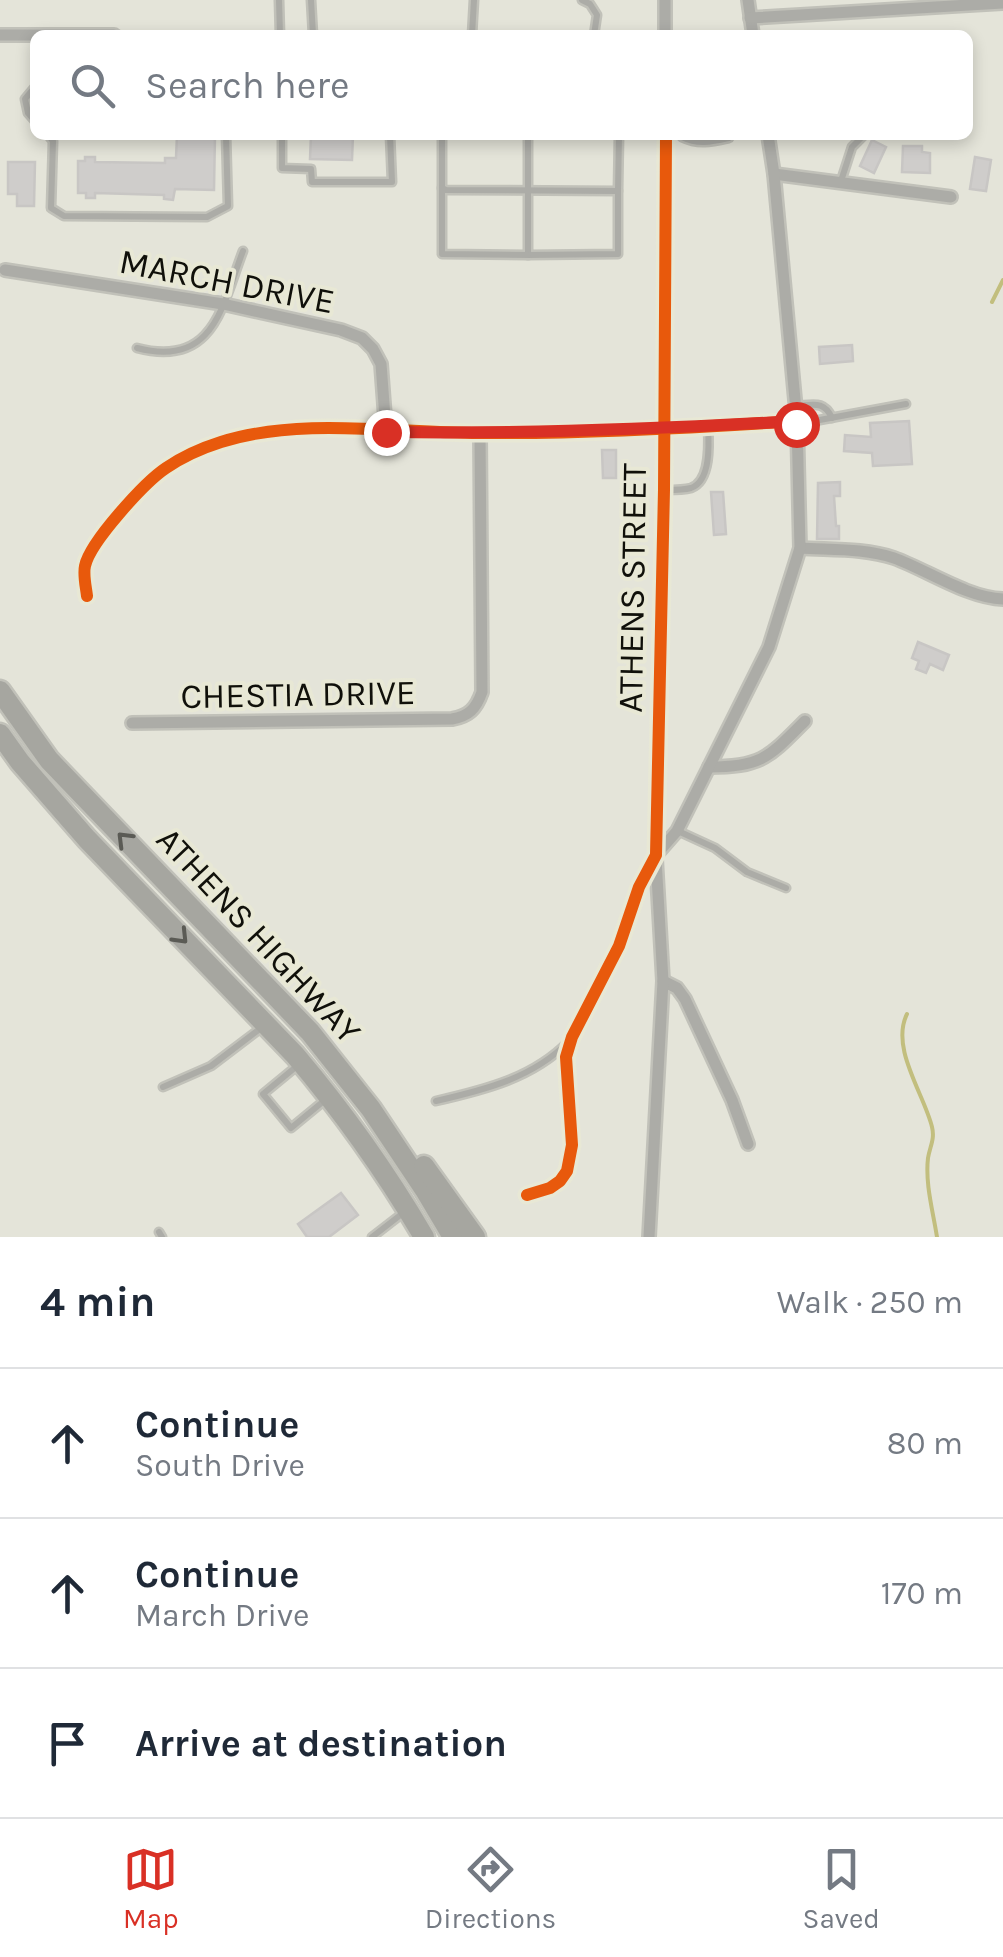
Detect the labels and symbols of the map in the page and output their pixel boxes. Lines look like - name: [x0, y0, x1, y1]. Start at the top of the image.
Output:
- street label: MARCH DRIVE: [116, 241, 338, 322]
- route start: [774, 402, 820, 448]
- route end: [364, 410, 410, 456]
- street label: ATHENS STREET: [610, 462, 655, 713]
- street label: CHESTIA DRIVE: [180, 672, 416, 717]
- street label: ATHENS HIGHWAY: [148, 819, 369, 1052]
- one-way arrow: [118, 833, 136, 851]
- one-way arrow: [169, 925, 187, 944]

